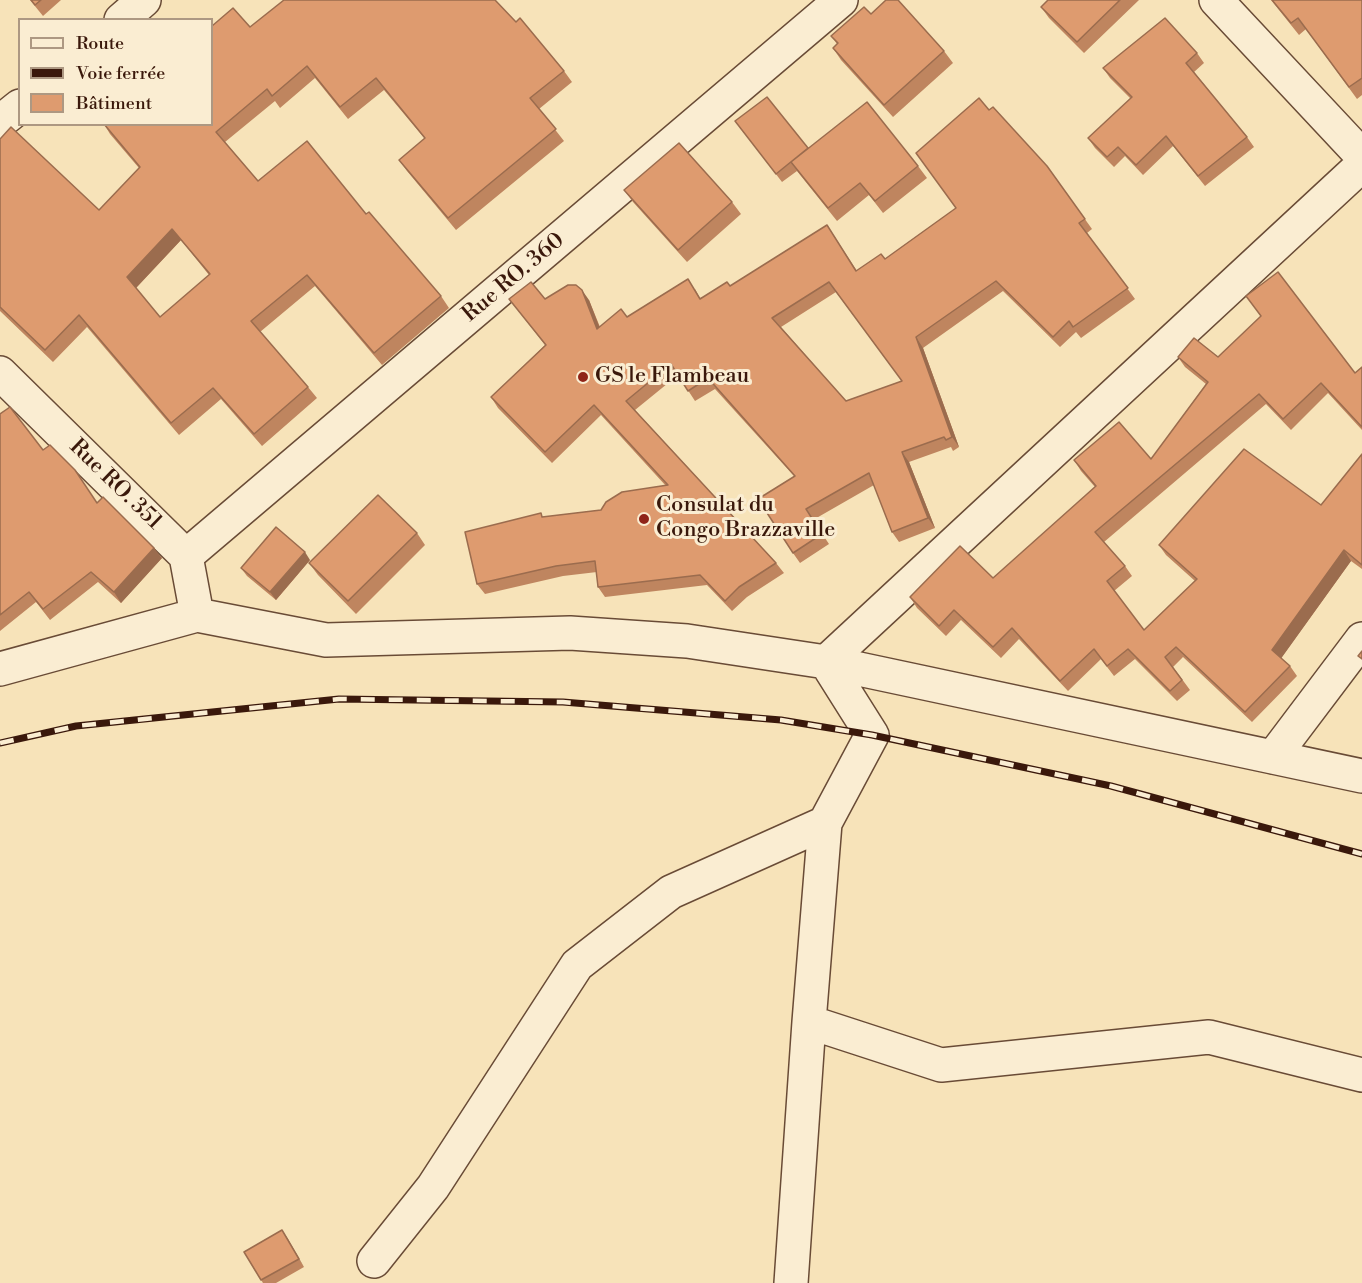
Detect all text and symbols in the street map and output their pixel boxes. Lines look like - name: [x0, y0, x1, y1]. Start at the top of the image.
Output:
- legend: [18, 18, 213, 126]
- text: Route: [76, 32, 124, 55]
- text: Voie ferrée: [76, 62, 165, 85]
- text: Bâtiment: [76, 92, 152, 115]
- street label: Rue RO. 360: [458, 228, 570, 328]
- place label: GS le Flambeau: [595, 364, 749, 390]
- marker: GS le Flambeau: [576, 370, 590, 384]
- street label: Rue RO. 351: [63, 434, 167, 536]
- place label: Consulat du Congo Brazzaville: [656, 493, 835, 544]
- marker: Consulat du Congo Brazzaville: [637, 512, 651, 526]

